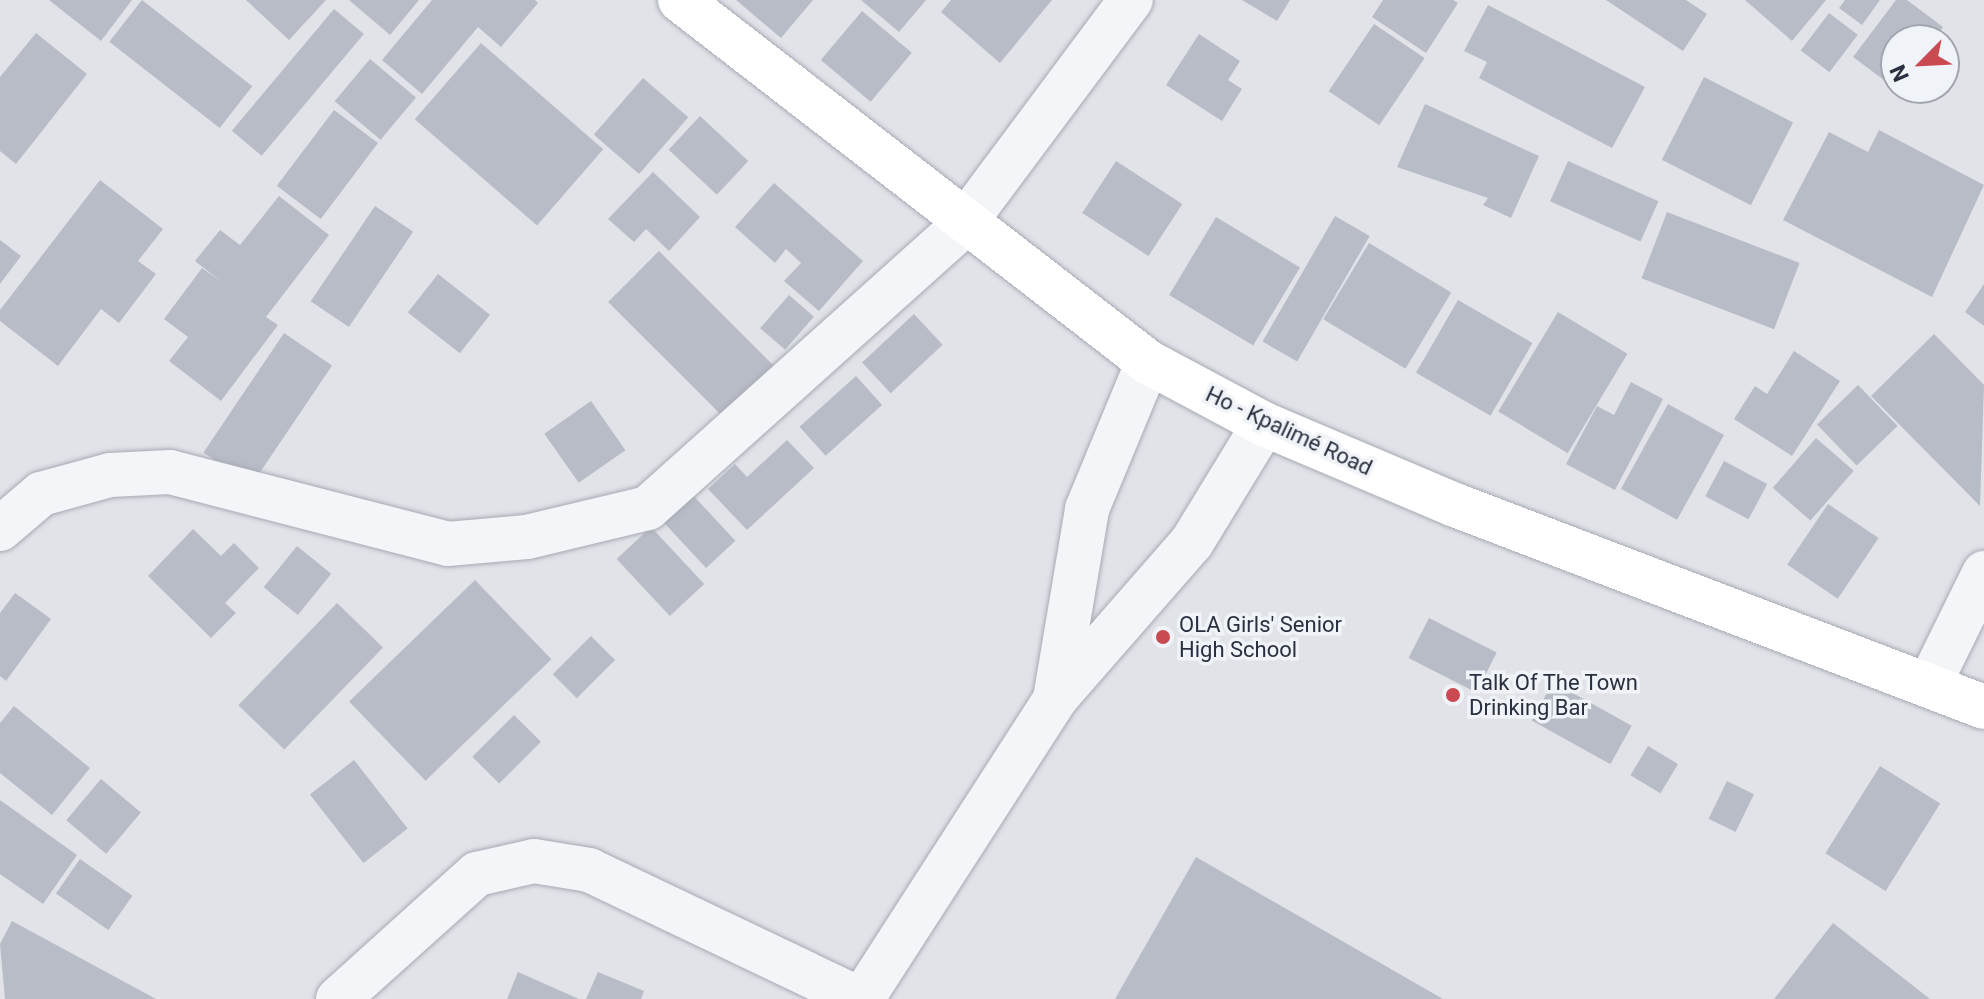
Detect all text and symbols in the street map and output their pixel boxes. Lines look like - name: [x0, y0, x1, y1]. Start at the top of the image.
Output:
- north arrow: [1880, 24, 1960, 104]
- text: N: [1885, 61, 1914, 85]
- street label: Ho - Kpalimé Road: [1202, 381, 1376, 481]
- place label: OLA Girls' Senior High School: [1179, 611, 1342, 662]
- marker: OLA Girls' Senior High School: [1154, 628, 1172, 646]
- place label: Talk Of The Town Drinking Bar: [1469, 669, 1639, 720]
- marker: Talk Of The Town Drinking Bar: [1444, 686, 1462, 704]

